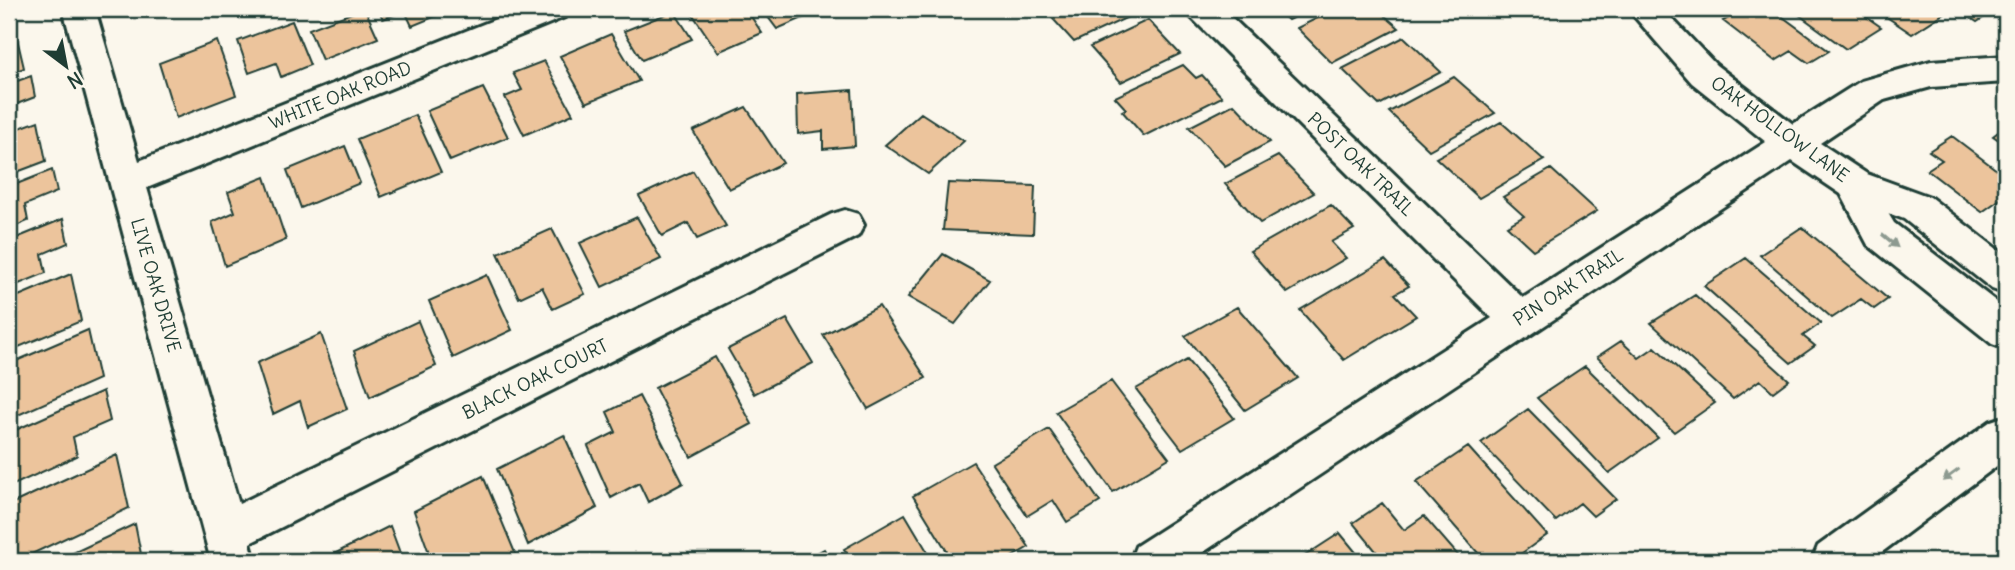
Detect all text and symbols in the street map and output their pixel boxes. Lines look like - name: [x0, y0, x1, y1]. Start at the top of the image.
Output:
- north arrow: [32, 32, 102, 102]
- street label: WHITE OAK ROAD: [265, 56, 415, 134]
- text: N: [63, 67, 87, 94]
- street label: OAK HOLLOW LANE: [1706, 71, 1854, 187]
- street label: POST OAK TRAIL: [1303, 107, 1419, 221]
- street label: LIVE OAK DRIVE: [126, 215, 186, 355]
- one-way arrow: [1881, 233, 1899, 248]
- street label: PIN OAK TRAIL: [1509, 243, 1627, 331]
- street label: BLACK OAK COURT: [458, 334, 612, 424]
- one-way arrow: [1942, 468, 1960, 482]

